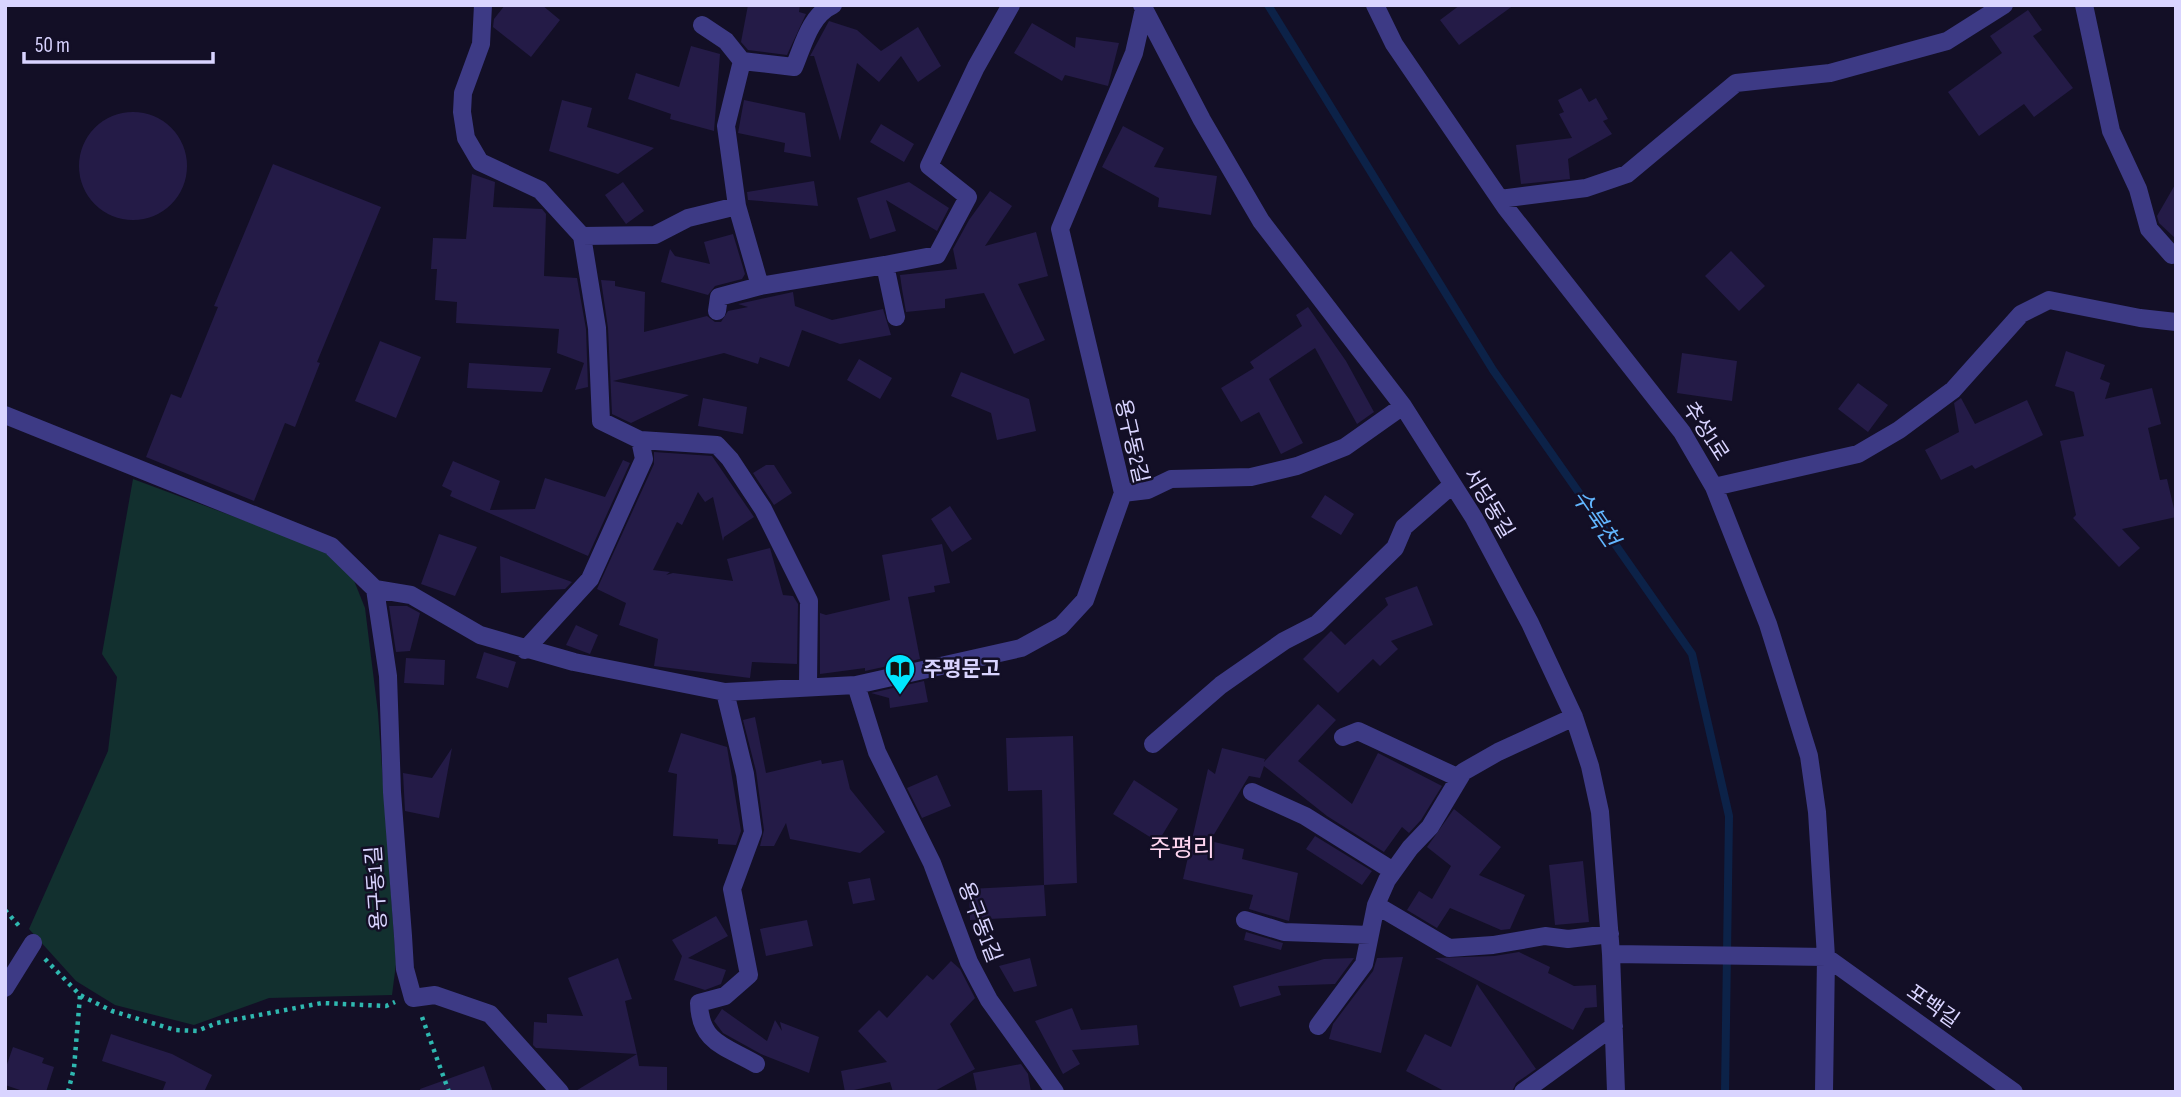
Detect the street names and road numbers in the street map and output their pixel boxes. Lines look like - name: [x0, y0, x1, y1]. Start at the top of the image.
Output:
- street label: 용구동2길: [1110, 396, 1153, 486]
- street label: 추성1로: [1677, 397, 1734, 465]
- street label: 서당동길: [1458, 464, 1519, 543]
- street label: 용구동1길: [361, 845, 392, 931]
- street label: 용구동1길: [953, 878, 1006, 966]
- street label: 포백길: [1902, 980, 1964, 1033]

